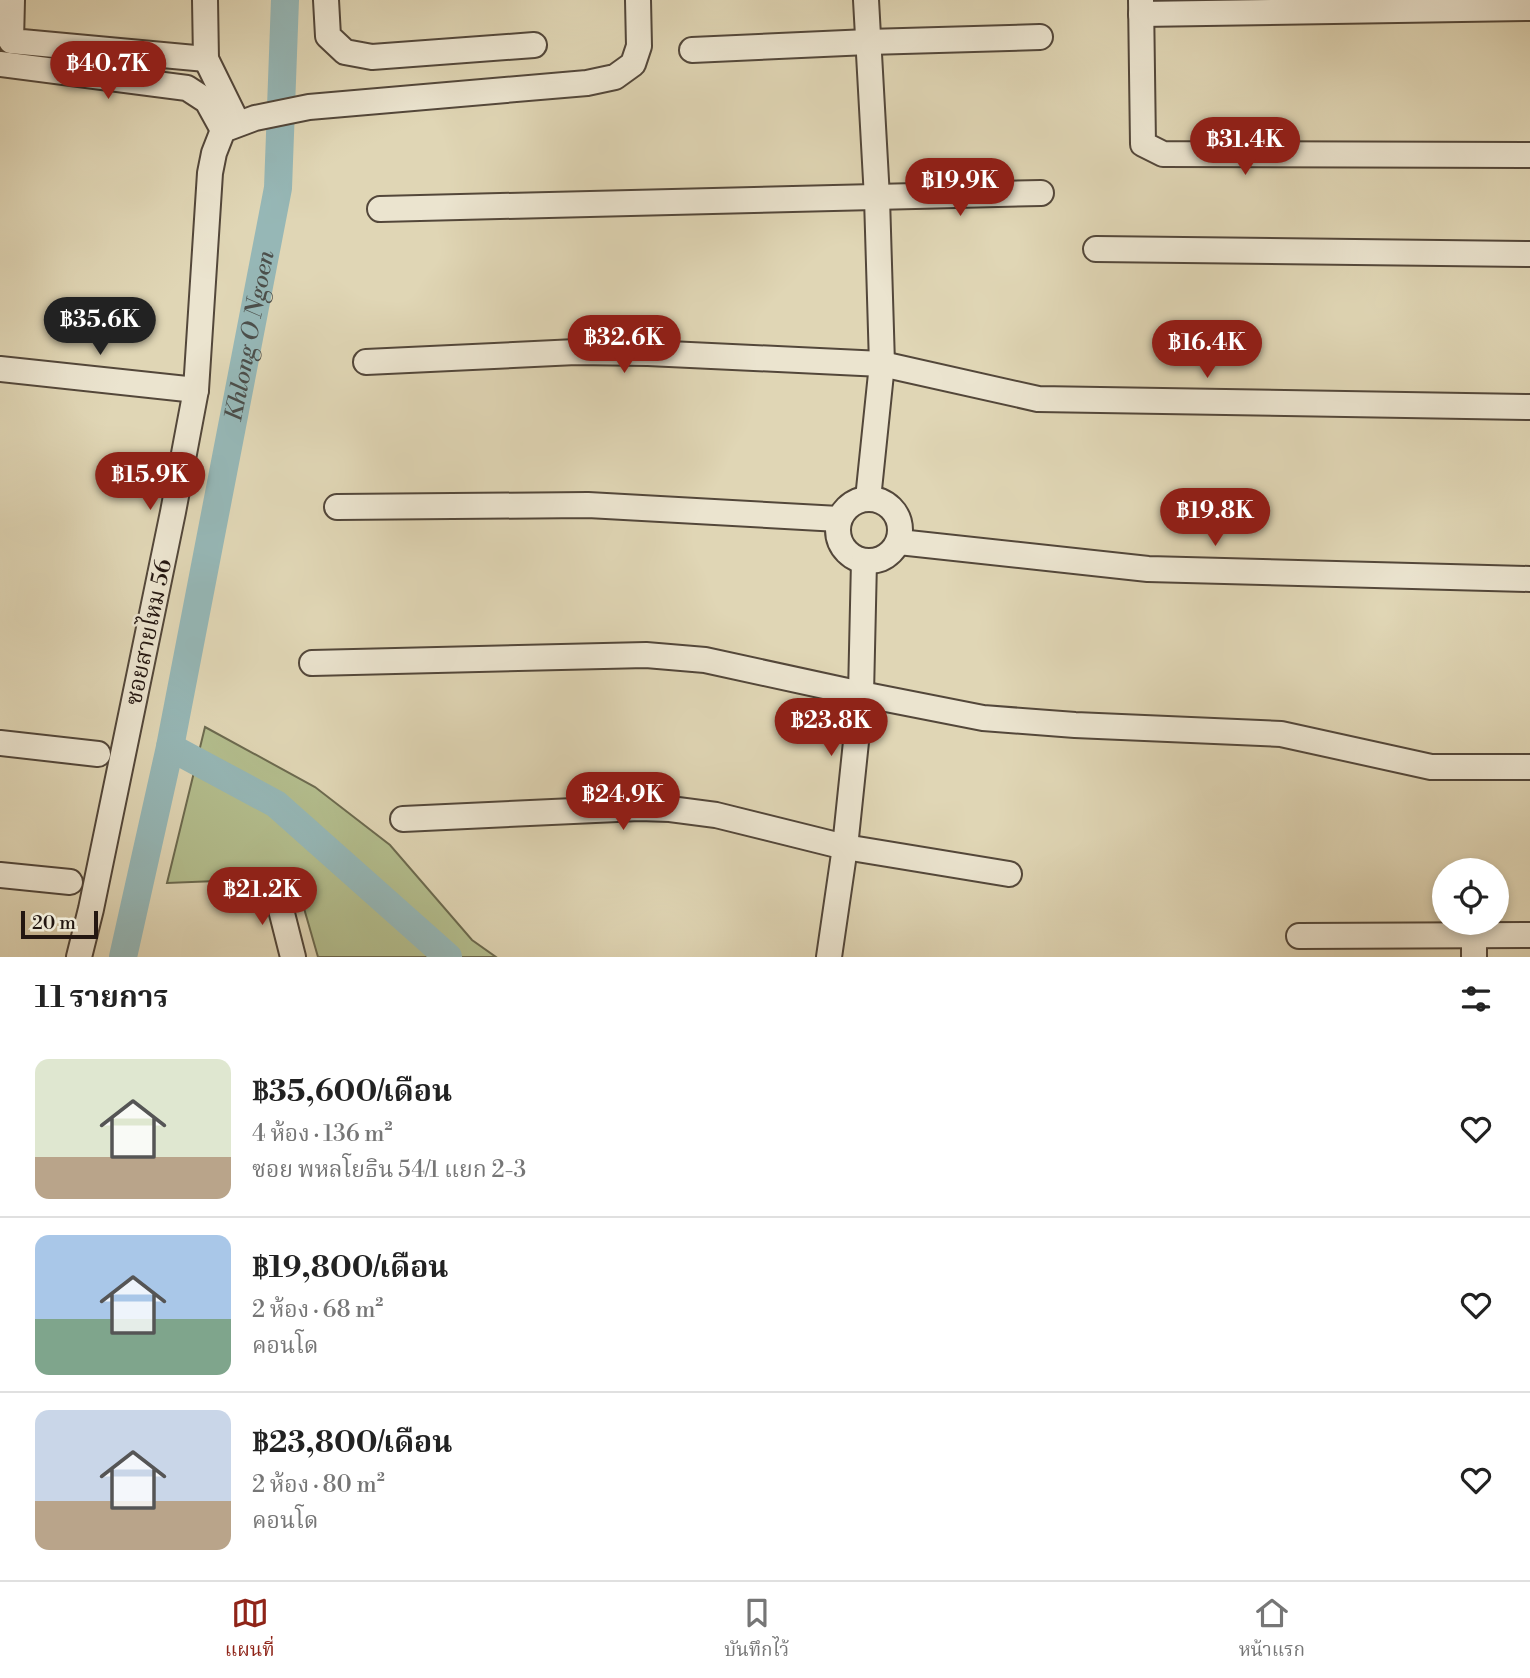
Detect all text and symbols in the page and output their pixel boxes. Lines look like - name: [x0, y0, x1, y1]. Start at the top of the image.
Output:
- pin: ฿40.7K: [51, 42, 165, 101]
- text: ฿40.7K: [66, 50, 150, 78]
- pin: ฿31.4K: [1188, 118, 1302, 177]
- text: ฿31.4K: [1206, 126, 1284, 154]
- pin: ฿19.9K: [903, 158, 1017, 218]
- text: ฿19.9K: [921, 167, 999, 195]
- water label: Khlong O Ngoen: [219, 247, 282, 424]
- pin: ฿35.6K: [43, 298, 157, 357]
- text: ฿35.6K: [60, 306, 140, 334]
- pin: ฿32.6K: [567, 316, 681, 375]
- pin: ฿16.4K: [1150, 320, 1264, 380]
- text: ฿32.6K: [584, 324, 664, 352]
- text: ฿16.4K: [1168, 329, 1246, 357]
- pin: ฿15.9K: [93, 452, 207, 512]
- text: ฿15.9K: [111, 461, 189, 489]
- pin: ฿19.8K: [1158, 489, 1272, 548]
- text: ฿19.8K: [1176, 497, 1254, 525]
- street label: ซอยสายไหม 56: [117, 556, 178, 708]
- pin: ฿23.8K: [774, 698, 888, 758]
- text: ฿23.8K: [791, 707, 871, 735]
- pin: ฿24.9K: [566, 772, 680, 832]
- text: ฿24.9K: [582, 781, 664, 809]
- map controls: [1432, 858, 1509, 935]
- button: locate: [1432, 858, 1509, 935]
- pin: ฿21.2K: [205, 867, 319, 927]
- text: ฿21.2K: [223, 876, 301, 904]
- scale bar: [21, 908, 98, 940]
- text: 20 m: [32, 911, 76, 935]
- text: 11 รายการ: [35, 979, 169, 1017]
- icon: filters: [1457, 980, 1495, 1018]
- text: ฿35,600/เดือน: [252, 1073, 452, 1111]
- icon: home: [91, 1087, 175, 1171]
- icon: heart: [1457, 1110, 1495, 1148]
- text: 4 ห้อง · 136 m²: [252, 1120, 393, 1148]
- text: ซอย พหลโยธิน 54/1 แยก 2-3: [252, 1156, 526, 1184]
- text: ฿19,800/เดือน: [252, 1249, 448, 1287]
- icon: home: [91, 1263, 175, 1347]
- icon: heart: [1457, 1286, 1495, 1324]
- text: 2 ห้อง · 68 m²: [252, 1296, 383, 1324]
- text: คอนโด: [252, 1332, 319, 1360]
- text: ฿23,800/เดือน: [252, 1424, 452, 1462]
- icon: home: [91, 1438, 175, 1522]
- icon: heart: [1457, 1461, 1495, 1499]
- text: 2 ห้อง · 80 m²: [252, 1471, 385, 1499]
- text: คอนโด: [252, 1507, 319, 1535]
- tab: แผนที่: [225, 1594, 275, 1666]
- tab: บันทึกไว้: [724, 1594, 789, 1666]
- tab: หน้าแรก: [1239, 1594, 1305, 1666]

